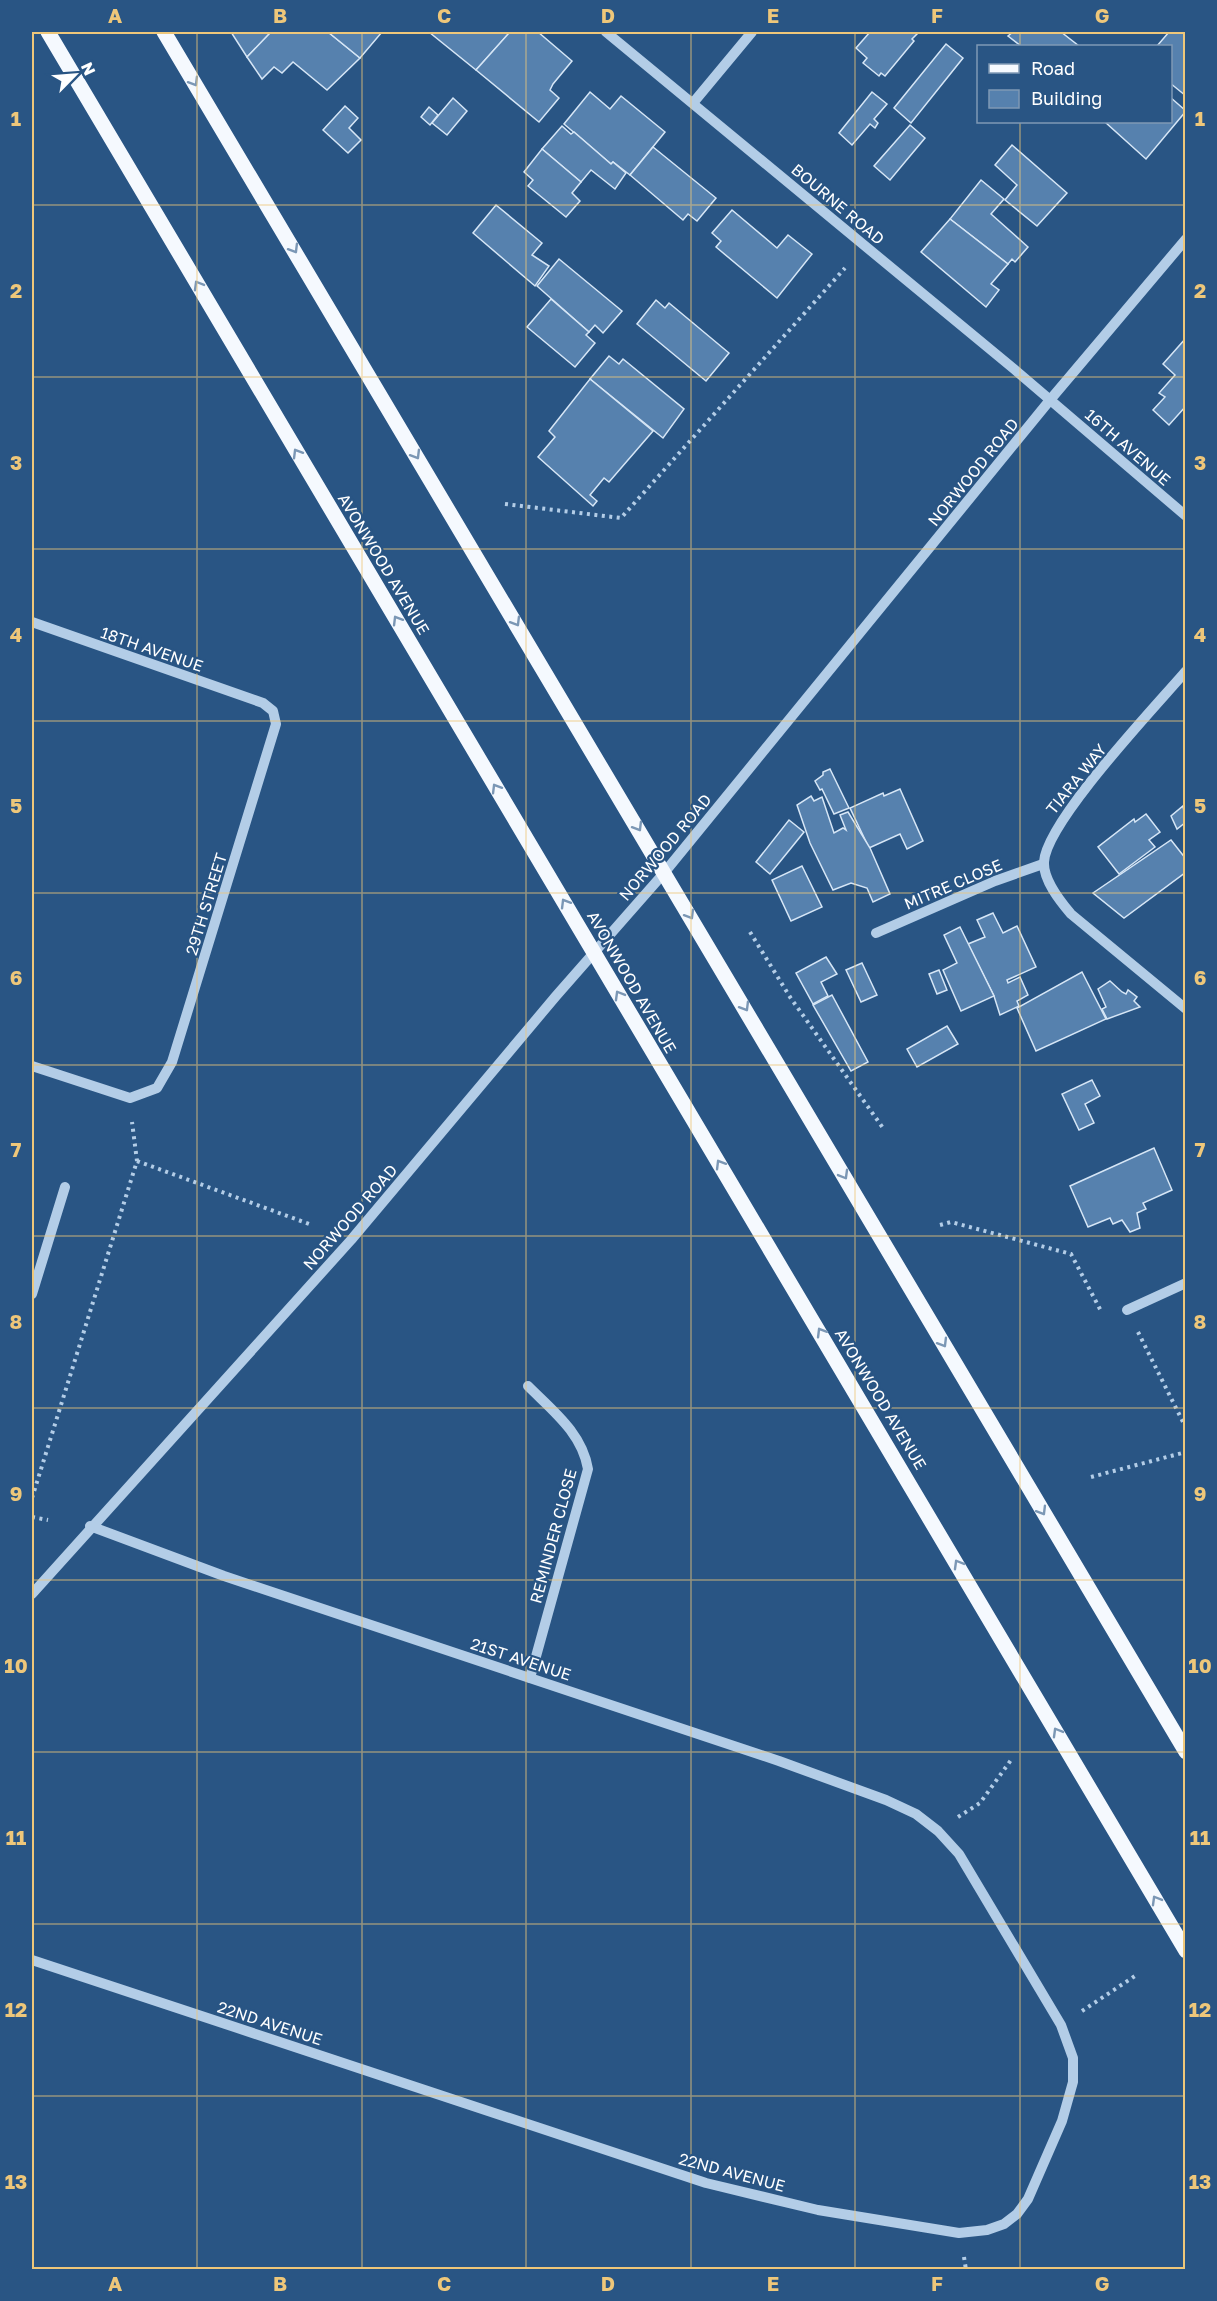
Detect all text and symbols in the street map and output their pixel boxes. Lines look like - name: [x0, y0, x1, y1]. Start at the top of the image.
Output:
- text: A: [108, 3, 122, 27]
- text: B: [273, 3, 287, 27]
- text: C: [437, 3, 451, 27]
- text: D: [601, 3, 615, 27]
- text: E: [767, 3, 779, 27]
- text: F: [931, 3, 943, 27]
- text: G: [1095, 3, 1109, 27]
- north arrow: [45, 45, 105, 105]
- legend: [977, 45, 1172, 123]
- text: Road: [1031, 57, 1075, 79]
- text: N: [77, 59, 100, 78]
- one-way arrow: [186, 76, 198, 86]
- text: Building: [1031, 87, 1102, 109]
- text: 1: [11, 106, 21, 130]
- text: 1: [1195, 106, 1205, 130]
- street label: BOURNE ROAD: [787, 159, 889, 249]
- one-way arrow: [286, 243, 298, 253]
- text: 2: [10, 278, 22, 302]
- text: 2: [1194, 278, 1206, 302]
- one-way arrow: [194, 281, 205, 291]
- street label: 16TH AVENUE: [1081, 404, 1175, 490]
- street label: NORWOOD ROAD: [923, 414, 1023, 530]
- one-way arrow: [293, 449, 305, 459]
- one-way arrow: [408, 449, 420, 459]
- text: 3: [10, 450, 22, 474]
- text: 3: [1194, 450, 1206, 474]
- street label: AVONWOOD AVENUE: [334, 490, 434, 638]
- one-way arrow: [392, 616, 404, 626]
- one-way arrow: [508, 616, 520, 626]
- text: 4: [10, 622, 22, 646]
- street label: 18TH AVENUE: [98, 622, 206, 676]
- text: 4: [1194, 622, 1206, 646]
- street label: TIARA WAY: [1041, 739, 1111, 818]
- one-way arrow: [492, 784, 504, 794]
- street label: NORWOOD ROAD: [615, 790, 715, 904]
- text: 5: [10, 793, 22, 817]
- text: 5: [1194, 793, 1206, 817]
- one-way arrow: [630, 821, 642, 831]
- street label: 29TH STREET: [181, 851, 231, 957]
- street label: MITRE CLOSE: [901, 854, 1005, 914]
- one-way arrow: [560, 899, 572, 909]
- street label: AVONWOOD AVENUE: [583, 907, 681, 1057]
- one-way arrow: [682, 909, 694, 919]
- text: 6: [10, 965, 22, 989]
- text: 6: [1194, 965, 1206, 989]
- one-way arrow: [615, 991, 626, 1001]
- one-way arrow: [737, 1001, 749, 1011]
- text: 7: [11, 1137, 22, 1161]
- text: 7: [1195, 1137, 1206, 1161]
- street label: NORWOOD ROAD: [299, 1160, 401, 1274]
- one-way arrow: [716, 1160, 728, 1170]
- one-way arrow: [836, 1169, 848, 1179]
- text: 8: [10, 1309, 22, 1333]
- text: 8: [1194, 1309, 1206, 1333]
- street label: AVONWOOD AVENUE: [831, 1325, 931, 1473]
- one-way arrow: [816, 1328, 828, 1338]
- one-way arrow: [936, 1337, 947, 1347]
- street label: REMINDER CLOSE: [525, 1466, 581, 1606]
- text: 9: [10, 1481, 22, 1505]
- text: 9: [1194, 1481, 1206, 1505]
- one-way arrow: [1035, 1505, 1046, 1515]
- one-way arrow: [954, 1560, 965, 1570]
- street label: 21ST AVENUE: [468, 1633, 574, 1685]
- text: 10: [4, 1653, 28, 1677]
- text: 10: [1188, 1653, 1212, 1677]
- one-way arrow: [1053, 1728, 1064, 1738]
- text: 11: [6, 1825, 26, 1849]
- text: 11: [1190, 1825, 1210, 1849]
- one-way arrow: [1151, 1896, 1163, 1906]
- text: 12: [5, 1997, 27, 2021]
- street label: 22ND AVENUE: [215, 1997, 325, 2049]
- text: 12: [1189, 1997, 1211, 2021]
- street label: 22ND AVENUE: [677, 2148, 787, 2196]
- text: 13: [5, 2169, 27, 2193]
- text: 13: [1189, 2169, 1211, 2193]
- text: A: [108, 2271, 122, 2295]
- text: B: [273, 2271, 287, 2295]
- text: C: [437, 2271, 451, 2295]
- text: D: [601, 2271, 615, 2295]
- text: E: [767, 2271, 779, 2295]
- text: F: [931, 2271, 943, 2295]
- text: G: [1095, 2271, 1109, 2295]

